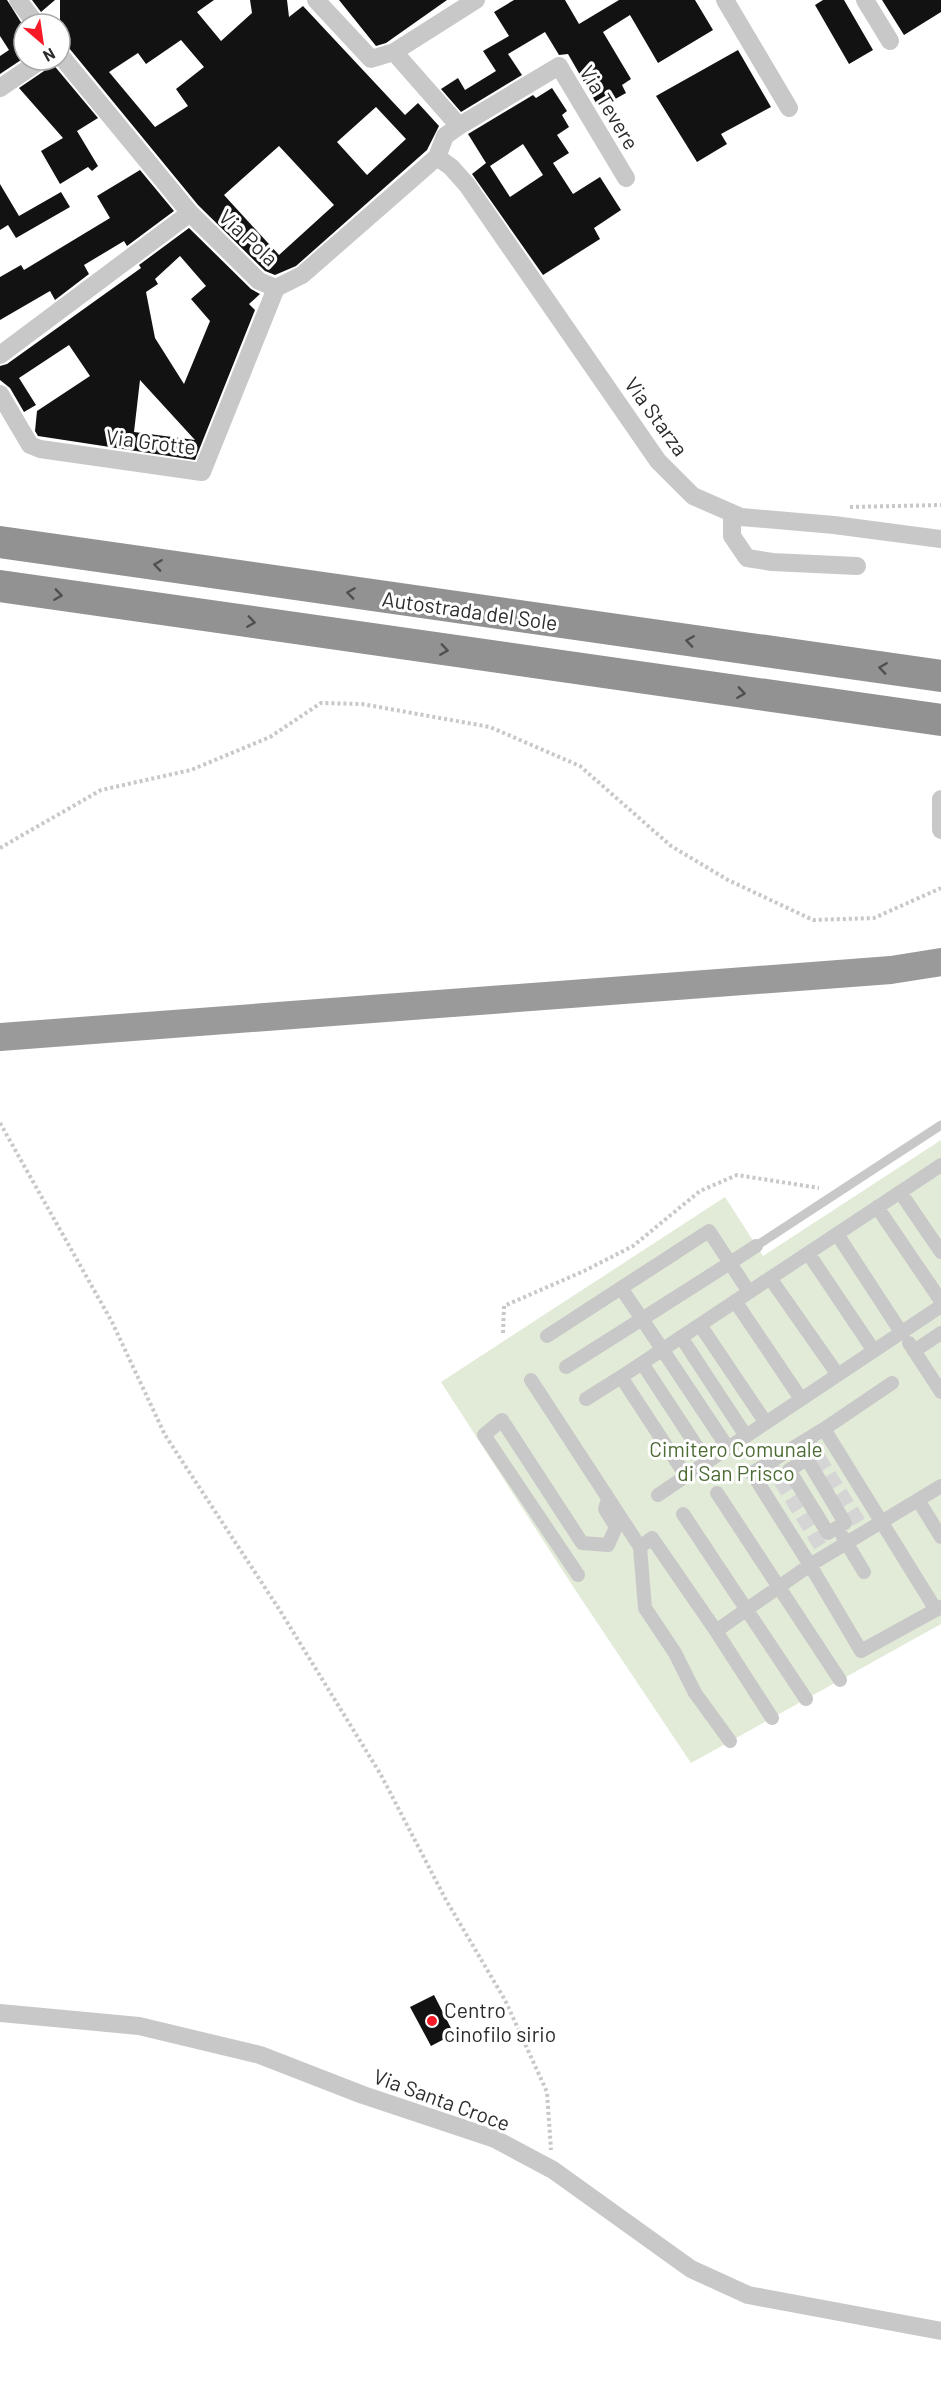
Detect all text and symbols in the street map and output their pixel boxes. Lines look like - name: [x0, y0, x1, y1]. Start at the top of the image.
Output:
- north arrow: [12, 12, 72, 72]
- text: N: [40, 45, 59, 66]
- street label: Via Tevere: [575, 60, 645, 154]
- street label: Via Pola: [214, 203, 284, 271]
- street label: Via Starza: [620, 372, 694, 460]
- street label: Via Grotte: [105, 423, 197, 459]
- one-way arrow: [154, 559, 163, 571]
- street label: Autostrada del Sole: [381, 585, 559, 635]
- one-way arrow: [347, 587, 356, 599]
- one-way arrow: [53, 588, 63, 600]
- one-way arrow: [246, 616, 256, 628]
- one-way arrow: [685, 635, 695, 647]
- one-way arrow: [439, 644, 449, 656]
- one-way arrow: [878, 662, 888, 674]
- one-way arrow: [736, 686, 745, 698]
- park label: Cimitero Comunale di San Prisco: [649, 1436, 823, 1485]
- place label: Centro cinofilo sirio: [444, 1997, 556, 2046]
- marker: Centro cinofilo sirio: [425, 2014, 439, 2028]
- street label: Via Santa Croce: [370, 2063, 514, 2135]

